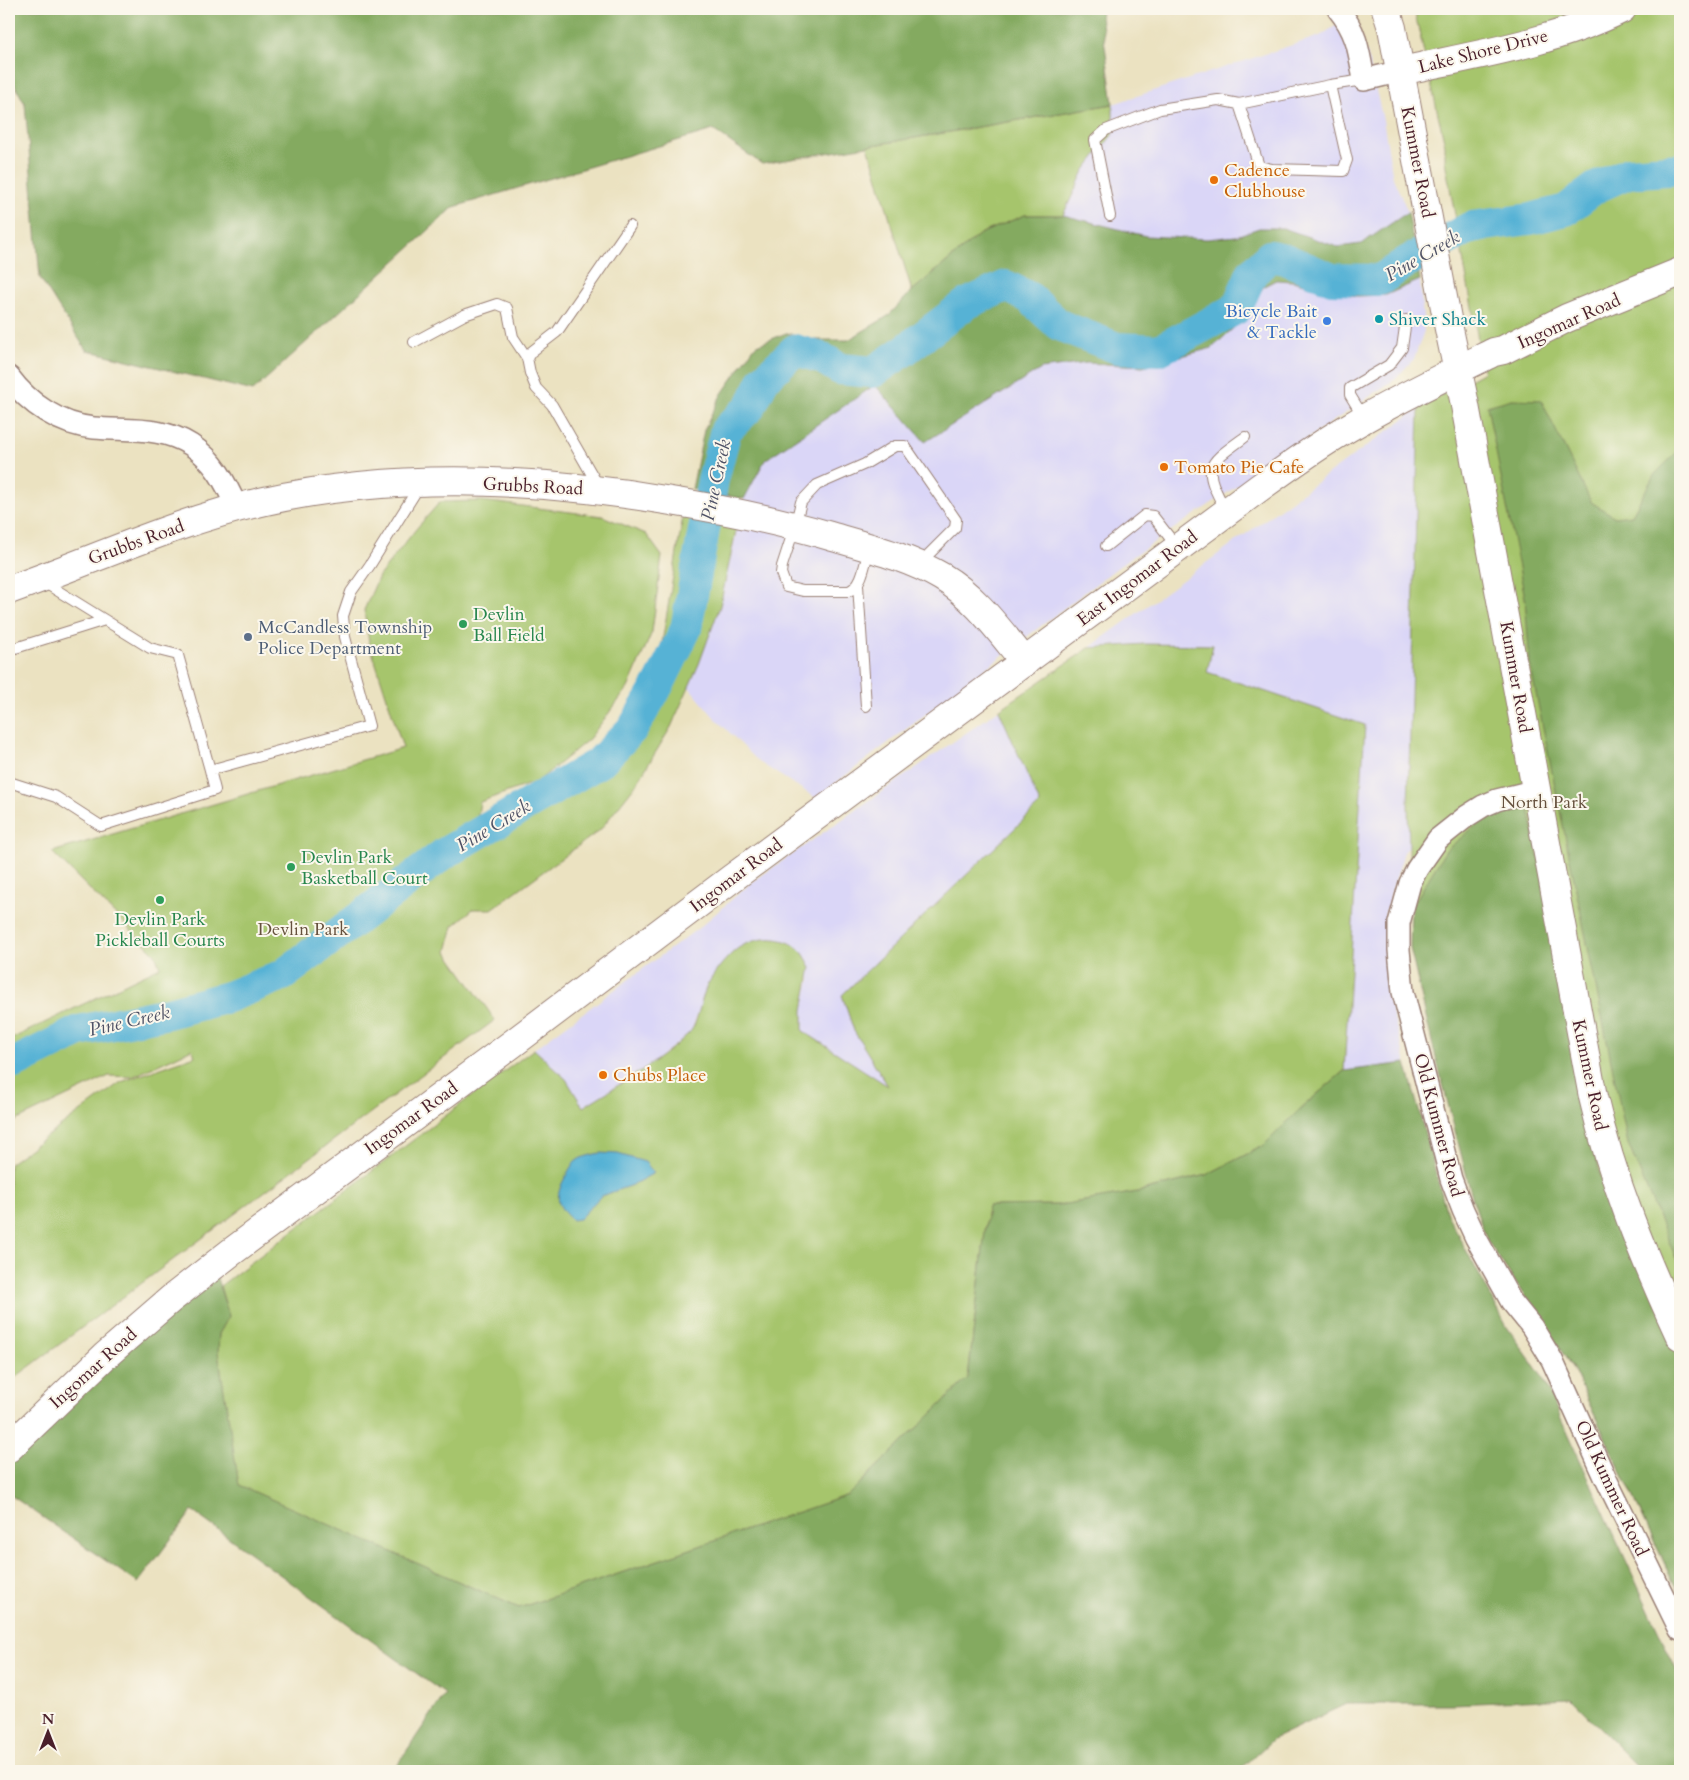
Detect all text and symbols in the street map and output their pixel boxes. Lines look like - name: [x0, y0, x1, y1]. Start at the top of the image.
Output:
- street label: Lake Shore Drive: [1416, 23, 1551, 80]
- street label: Kummer Road: [1394, 104, 1441, 220]
- place label: Cadence Clubhouse: [1224, 158, 1306, 204]
- marker: Cadence Clubhouse: [1208, 174, 1220, 186]
- water label: Pine Creek: [1380, 224, 1465, 288]
- street label: Ingomar Road: [1514, 287, 1625, 355]
- place label: Bicycle Bait & Tackle: [1225, 299, 1317, 345]
- place label: Shiver Shack: [1389, 307, 1487, 332]
- marker: Shiver Shack: [1373, 313, 1385, 325]
- marker: Bicycle Bait & Tackle: [1321, 315, 1333, 327]
- water label: Pine Creek: [695, 437, 737, 523]
- place label: Tomato Pie Cafe: [1174, 455, 1304, 480]
- marker: Tomato Pie Cafe: [1158, 461, 1170, 473]
- street label: Grubbs Road: [482, 471, 584, 502]
- street label: Grubbs Road: [85, 513, 188, 571]
- street label: East Ingomar Road: [1072, 524, 1203, 632]
- place label: Devlin Ball Field: [473, 602, 545, 648]
- place label: McCandless Township Police Department: [258, 615, 432, 661]
- marker: Devlin Ball Field: [457, 618, 469, 630]
- street label: Kummer Road: [1493, 619, 1538, 735]
- marker: McCandless Township Police Department: [242, 631, 254, 643]
- park label: North Park: [1501, 790, 1588, 815]
- water label: Pine Creek: [452, 793, 536, 858]
- street label: Ingomar Road: [685, 832, 788, 919]
- place label: Devlin Park Basketball Court: [301, 845, 428, 891]
- marker: Devlin Park Basketball Court: [285, 861, 297, 873]
- marker: Devlin Park Pickleball Courts: [154, 894, 166, 906]
- place label: Devlin Park Pickleball Courts: [95, 907, 225, 953]
- park label: Devlin Park: [257, 917, 349, 942]
- water label: Pine Creek: [86, 999, 173, 1043]
- street label: Kummer Road: [1566, 1017, 1614, 1133]
- street label: Old Kummer Road: [1407, 1051, 1470, 1200]
- place label: Chubs Place: [613, 1063, 706, 1088]
- marker: Chubs Place: [597, 1069, 609, 1081]
- street label: Ingomar Road: [359, 1076, 464, 1161]
- street label: Ingomar Road: [44, 1322, 143, 1415]
- street label: Old Kummer Road: [1569, 1416, 1654, 1561]
- north arrow: [22, 1708, 72, 1758]
- text: N: [42, 1710, 54, 1729]

